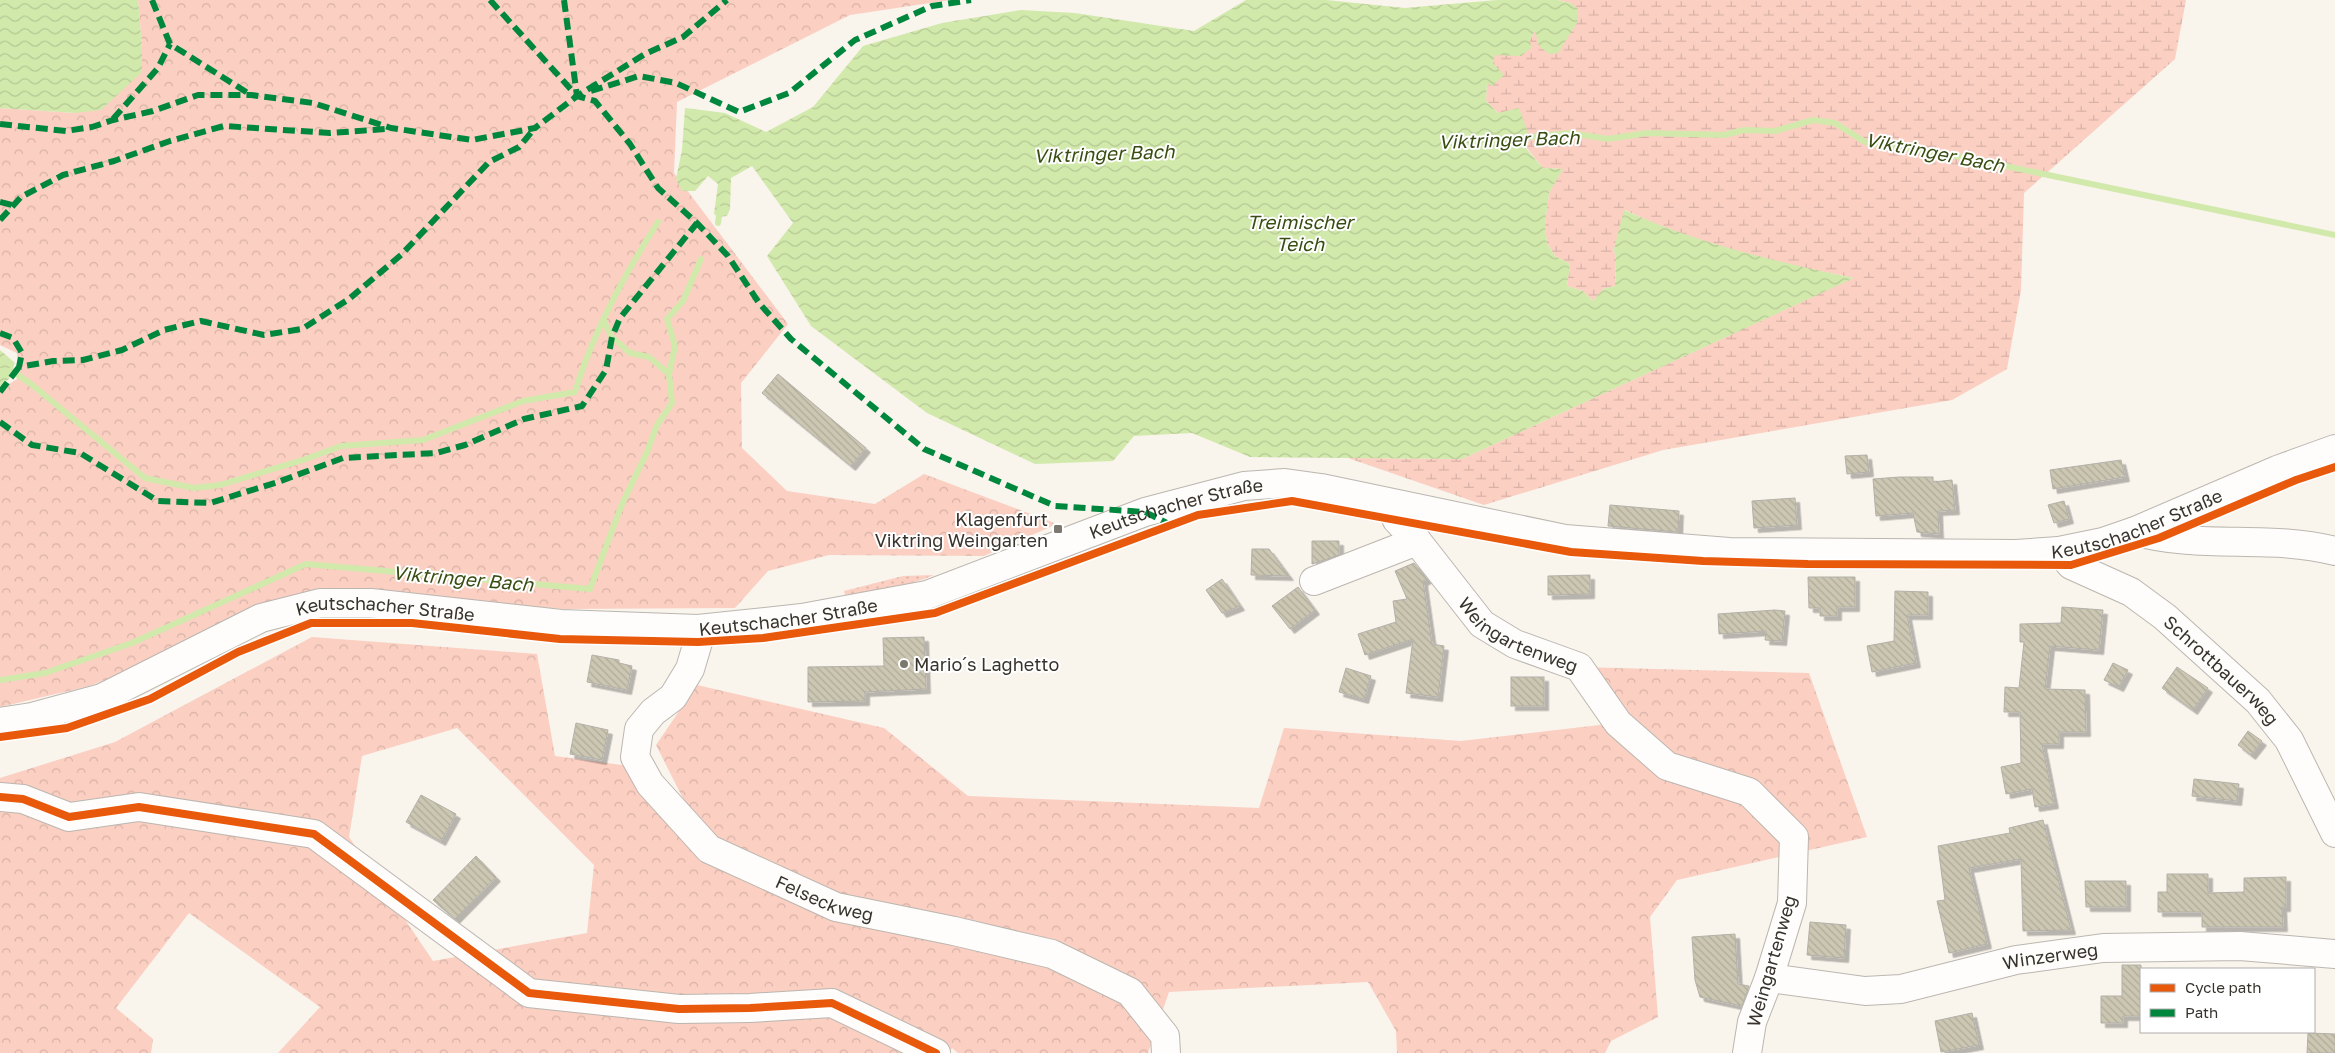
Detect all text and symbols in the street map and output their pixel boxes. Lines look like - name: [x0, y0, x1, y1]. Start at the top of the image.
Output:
- water label: Viktringer Bach: [1438, 125, 1581, 153]
- water label: Viktringer Bach: [1864, 127, 2008, 177]
- water label: Viktringer Bach: [1033, 139, 1176, 167]
- water label: Treimischer Teich: [1247, 210, 1356, 255]
- street label: Keutschacher Straße: [1086, 474, 1264, 543]
- street label: Keutschacher Straße: [2050, 484, 2225, 563]
- place label: Klagenfurt Viktring Weingarten: [875, 508, 1048, 551]
- marker: Klagenfurt Viktring Weingarten: [1052, 523, 1064, 535]
- water label: Viktringer Bach: [392, 560, 536, 596]
- street label: Keutschacher Straße: [293, 592, 476, 625]
- street label: Keutschacher Straße: [698, 593, 879, 640]
- street label: Weingartenweg: [1454, 593, 1581, 677]
- street label: Schrottbauerweg: [2159, 610, 2284, 729]
- place label: Mario´s Laghetto: [914, 653, 1059, 675]
- marker: Mario´s Laghetto: [898, 658, 910, 670]
- street label: Felseckweg: [772, 870, 875, 925]
- street label: Weingartenweg: [1742, 893, 1800, 1029]
- street label: Winzerweg: [2000, 938, 2099, 974]
- legend: [2140, 968, 2315, 1033]
- text: Cycle path: [2185, 978, 2261, 996]
- text: Path: [2185, 1003, 2218, 1021]

